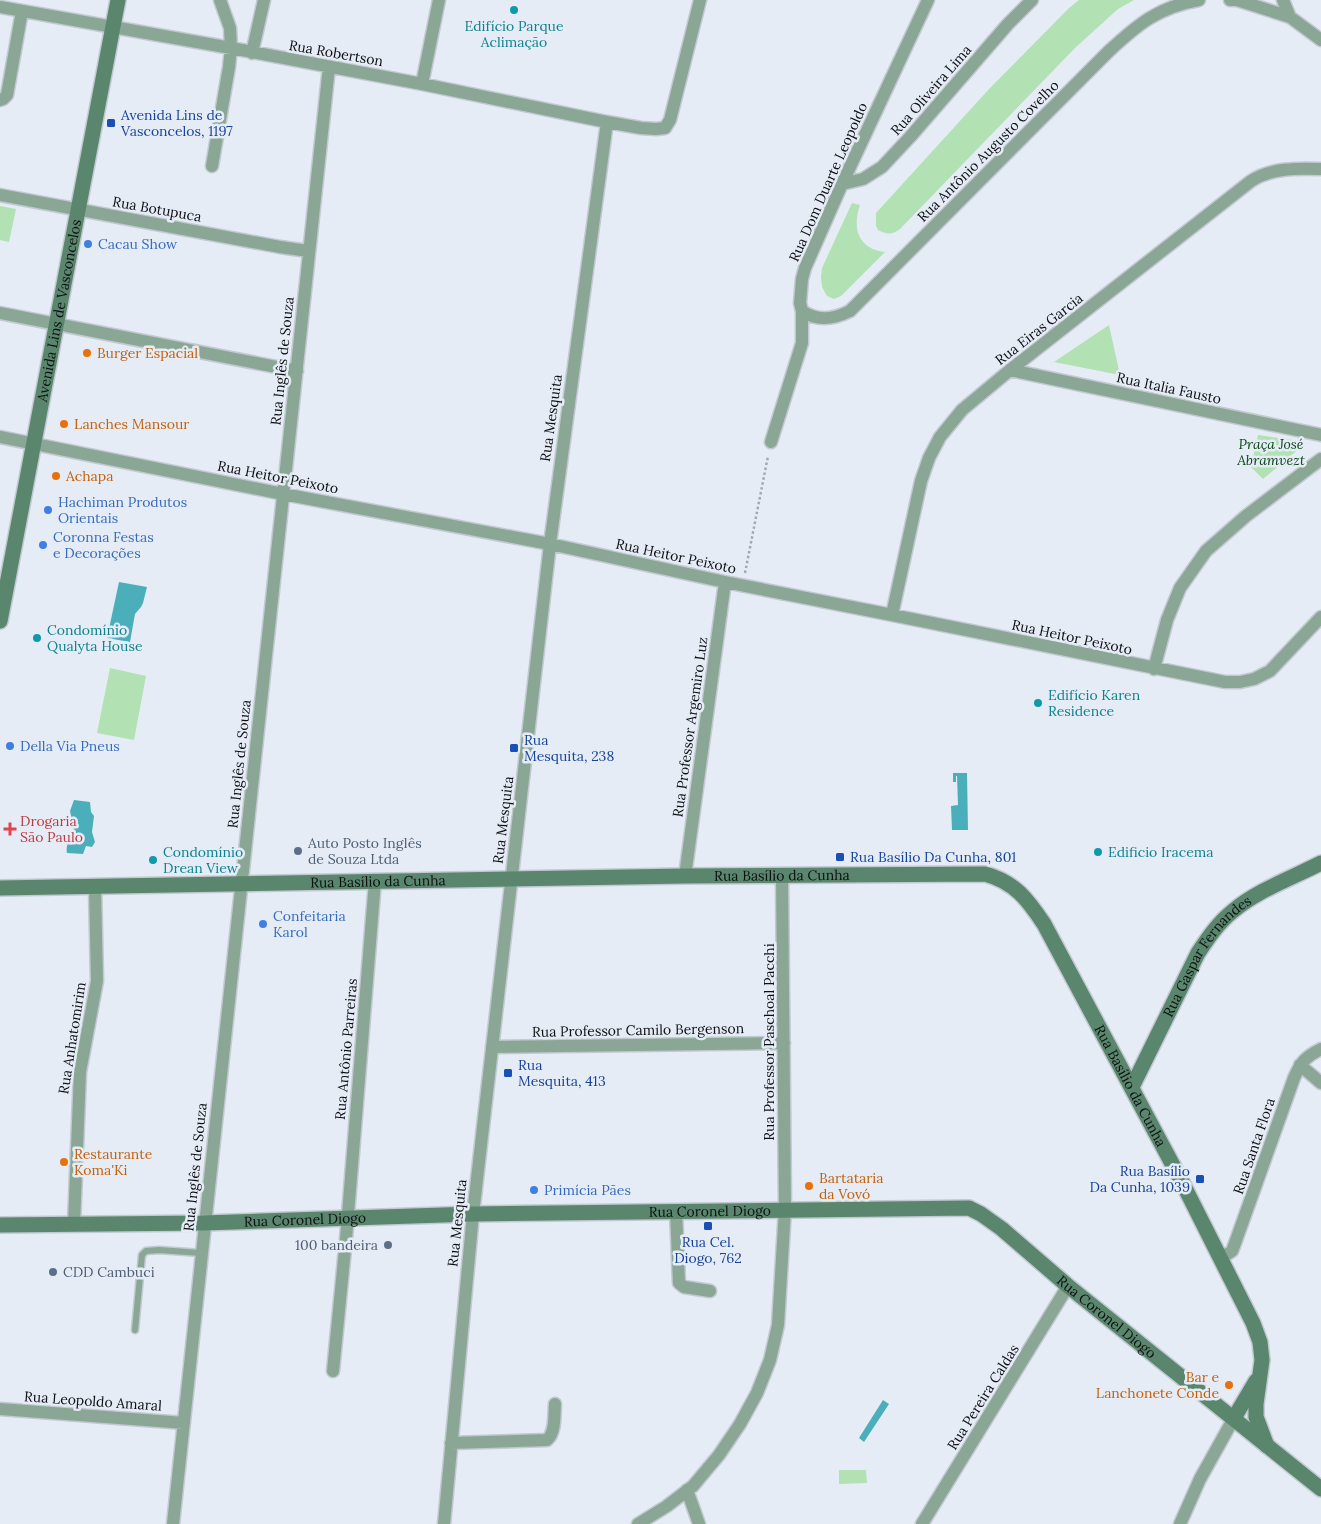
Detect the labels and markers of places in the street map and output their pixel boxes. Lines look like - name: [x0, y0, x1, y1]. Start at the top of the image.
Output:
- marker: Edifício Parque Aclimação: [508, 4, 520, 16]
- place label: Edifício Parque Aclimação: [465, 17, 564, 51]
- place label: Avenida Lins de Vasconcelos, 1197: [120, 106, 233, 140]
- marker: Avenida Lins de Vasconcelos, 1197: [105, 117, 117, 129]
- place label: Cacau Show: [98, 235, 178, 253]
- marker: Cacau Show: [82, 238, 94, 250]
- place label: Burger Espacial: [97, 344, 198, 362]
- marker: Burger Espacial: [81, 347, 93, 359]
- place label: Lanches Mansour: [74, 415, 189, 433]
- marker: Lanches Mansour: [58, 418, 70, 430]
- place label: Achapa: [65, 467, 113, 485]
- marker: Achapa: [50, 470, 62, 482]
- place label: Hachiman Produtos Orientais: [58, 493, 187, 527]
- marker: Hachiman Produtos Orientais: [42, 504, 54, 516]
- place label: Coronna Festas e Decorações: [53, 528, 154, 562]
- marker: Coronna Festas e Decorações: [37, 539, 49, 551]
- place label: Condomínio Qualyta House: [47, 621, 143, 655]
- marker: Condomínio Qualyta House: [31, 632, 43, 644]
- place label: Edifício Karen Residence: [1048, 686, 1141, 720]
- marker: Edifício Karen Residence: [1032, 697, 1044, 709]
- place label: Rua Mesquita, 238: [524, 731, 614, 765]
- place label: Della Via Pneus: [20, 737, 120, 755]
- marker: Della Via Pneus: [4, 740, 16, 752]
- marker: Rua Mesquita, 238: [508, 742, 520, 754]
- place label: Drogaria São Paulo: [20, 812, 83, 846]
- marker: Drogaria São Paulo: [4, 823, 16, 835]
- place label: Auto Posto Inglês de Souza Ltda: [307, 834, 422, 868]
- place label: Condomínio Drean View: [163, 843, 243, 877]
- place label: Edificio Iracema: [1108, 843, 1213, 861]
- marker: Auto Posto Inglês de Souza Ltda: [292, 845, 304, 857]
- marker: Edificio Iracema: [1092, 846, 1104, 858]
- place label: Rua Basílio Da Cunha, 801: [850, 848, 1016, 866]
- marker: Rua Basílio Da Cunha, 801: [834, 851, 846, 863]
- marker: Condomínio Drean View: [147, 854, 159, 866]
- place label: Confeitaria Karol: [273, 907, 346, 941]
- marker: Confeitaria Karol: [257, 918, 269, 930]
- place label: Rua Mesquita, 413: [518, 1056, 606, 1090]
- marker: Rua Mesquita, 413: [502, 1067, 514, 1079]
- place label: Restaurante Koma'Ki: [74, 1145, 153, 1179]
- marker: Restaurante Koma'Ki: [58, 1156, 70, 1168]
- place label: Rua Basílio Da Cunha, 1039: [1090, 1162, 1190, 1196]
- place label: Bartataria da Vovó: [819, 1169, 884, 1203]
- marker: Rua Basílio Da Cunha, 1039: [1194, 1173, 1206, 1185]
- marker: Bartataria da Vovó: [803, 1180, 815, 1192]
- place label: Primícia Pães: [544, 1181, 631, 1199]
- marker: Primícia Pães: [528, 1184, 540, 1196]
- marker: Rua Cel. Diogo, 762: [702, 1220, 714, 1232]
- place label: Rua Cel. Diogo, 762: [674, 1233, 742, 1267]
- place label: 100 bandeira: [295, 1236, 378, 1254]
- marker: 100 bandeira: [382, 1239, 394, 1251]
- place label: CDD Cambuci: [63, 1263, 155, 1281]
- marker: CDD Cambuci: [47, 1266, 59, 1278]
- place label: Bar e Lanchonete Conde: [1096, 1368, 1219, 1402]
- marker: Bar e Lanchonete Conde: [1223, 1379, 1235, 1391]

